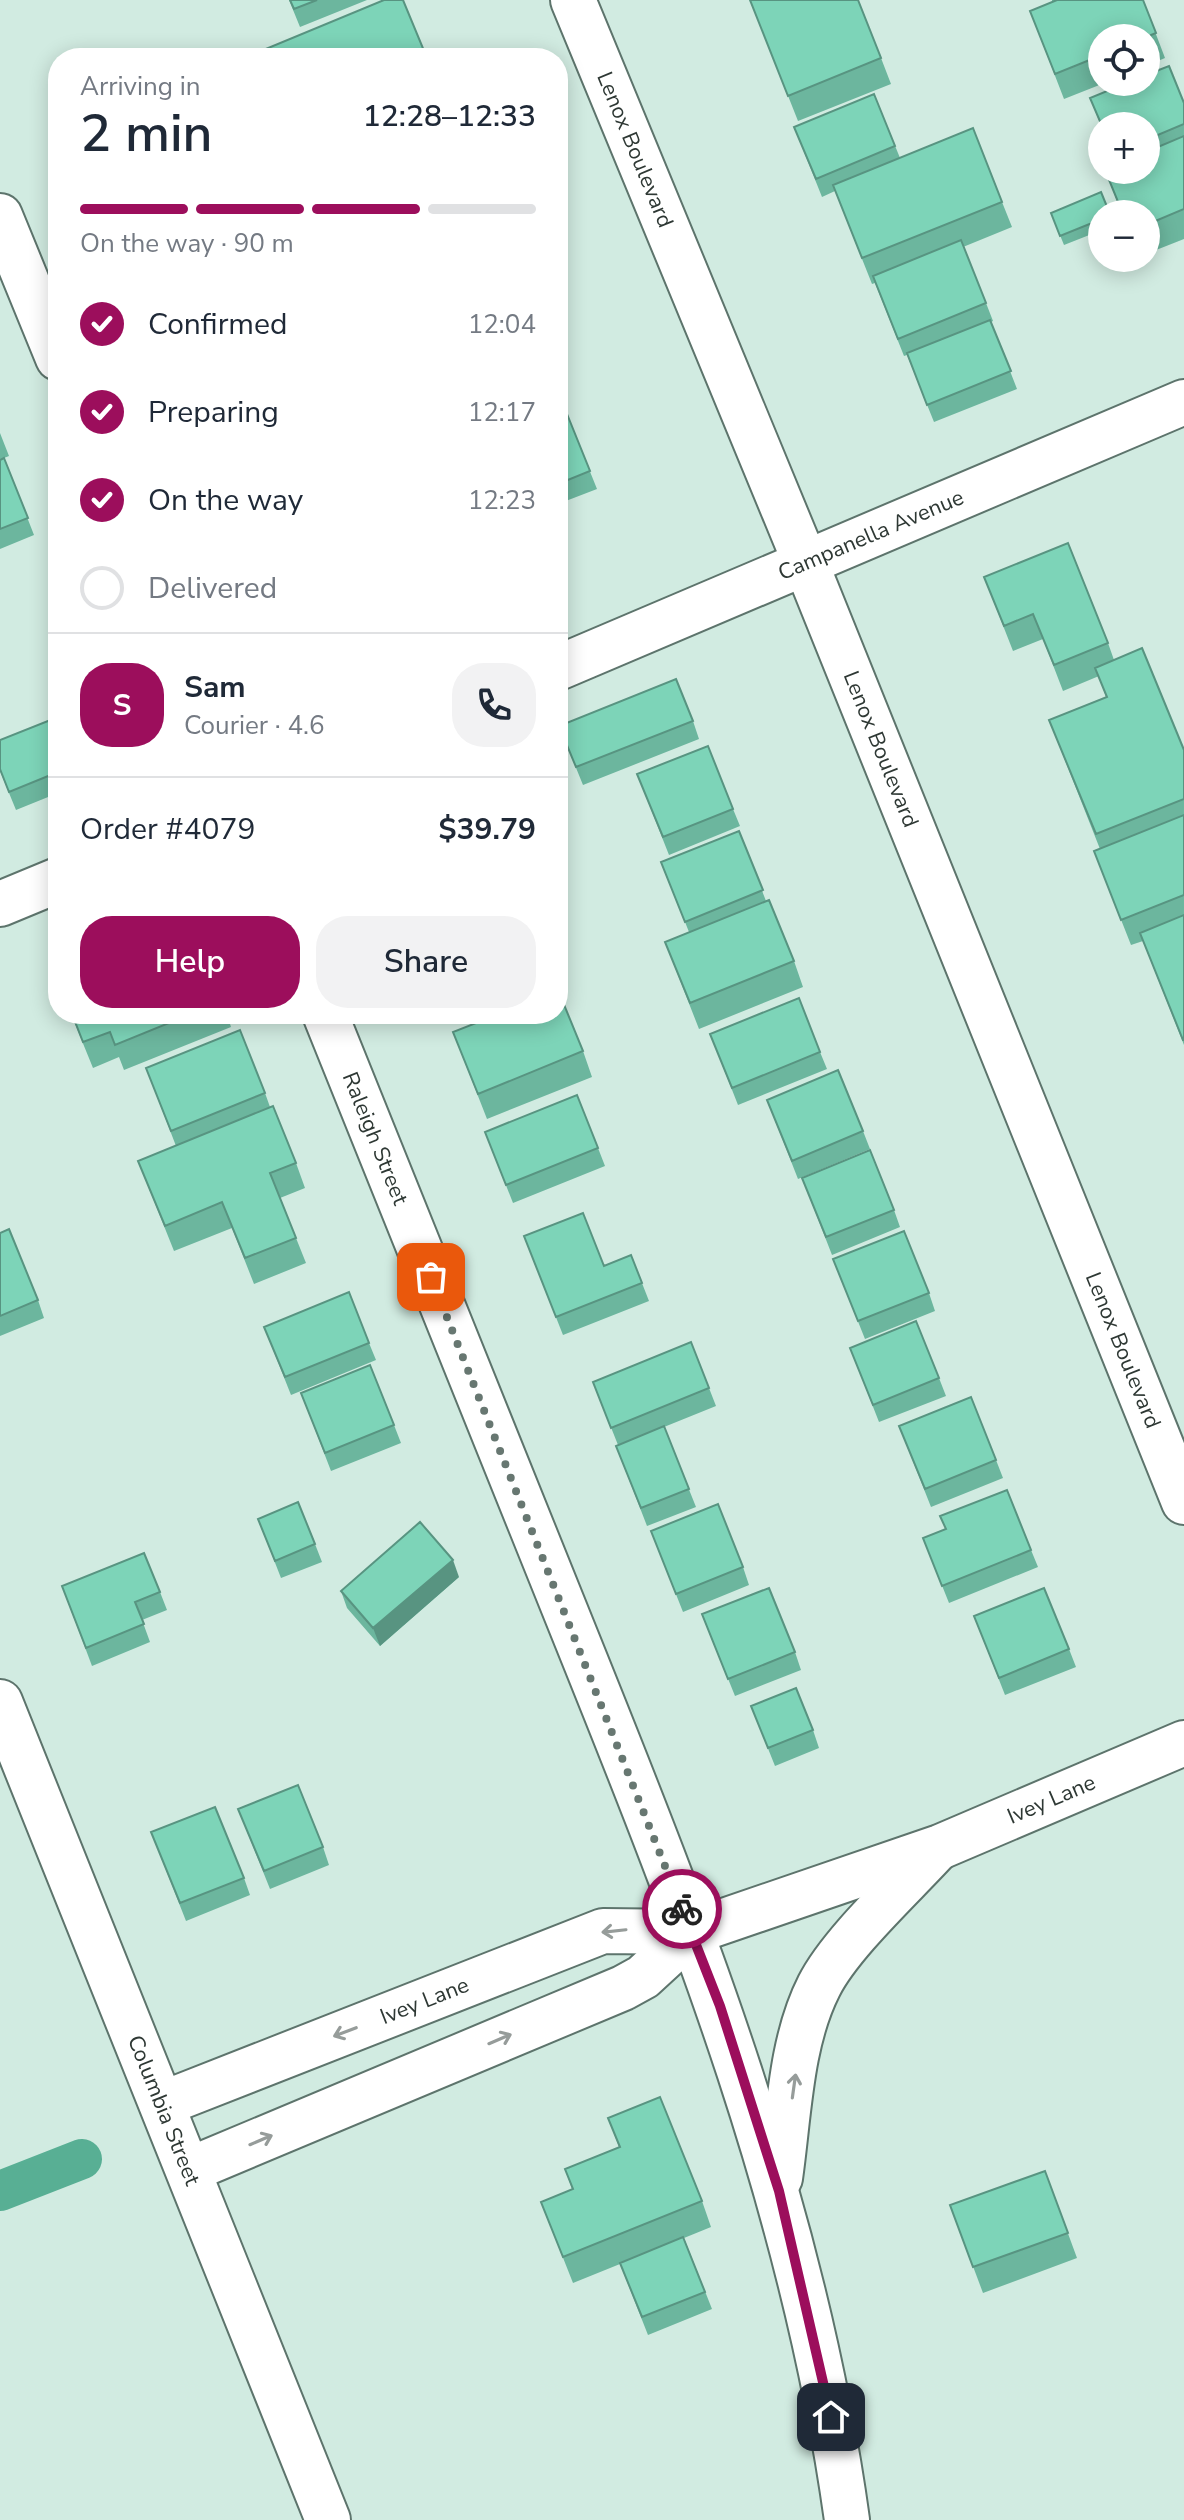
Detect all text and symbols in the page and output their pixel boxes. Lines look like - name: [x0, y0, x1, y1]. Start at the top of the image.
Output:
- map controls: [1088, 24, 1160, 272]
- button: locate: [1088, 24, 1160, 96]
- street label: Lenox Boulevard: [589, 67, 680, 232]
- text: Arriving in: [80, 69, 201, 104]
- text: 12:28–12:33: [363, 96, 536, 137]
- text: 2 min: [80, 98, 213, 169]
- button: +: [1088, 112, 1160, 184]
- button: −: [1088, 200, 1160, 272]
- text: On the way · 90 m: [80, 226, 294, 261]
- icon: check: [80, 302, 124, 346]
- text: Confirmed: [148, 304, 288, 345]
- text: 12:04: [468, 307, 536, 342]
- icon: check: [80, 390, 124, 434]
- text: Preparing: [148, 392, 279, 433]
- text: 12:17: [468, 395, 536, 430]
- icon: check: [80, 478, 124, 522]
- text: On the way: [148, 480, 303, 521]
- street label: Campanella Avenue: [773, 482, 968, 588]
- text: 12:23: [468, 483, 536, 518]
- text: Delivered: [148, 568, 277, 609]
- button: phone: [452, 663, 536, 747]
- text: Sam: [184, 667, 246, 708]
- street label: Lenox Boulevard: [836, 667, 926, 832]
- text: S: [113, 685, 131, 726]
- text: Courier · 4.6: [184, 708, 325, 743]
- text: Order #4079: [80, 809, 255, 850]
- text: $39.79: [439, 809, 536, 850]
- button: Help: [80, 916, 300, 1008]
- button: Share: [316, 916, 536, 1008]
- street label: Raleigh Street: [335, 1068, 415, 1210]
- pin: [397, 1243, 465, 1311]
- icon: bag: [409, 1255, 453, 1299]
- street label: Lenox Boulevard: [1078, 1268, 1168, 1433]
- street label: Ivey Lane: [1003, 1767, 1100, 1832]
- courier: [642, 1869, 722, 1949]
- icon: bike: [660, 1887, 704, 1931]
- one-way arrow: [601, 1923, 628, 1938]
- street label: Ivey Lane: [376, 1970, 473, 2032]
- one-way arrow: [333, 2026, 358, 2040]
- street label: Columbia Street: [120, 2031, 207, 2190]
- one-way arrow: [487, 2031, 512, 2046]
- one-way arrow: [787, 2073, 802, 2099]
- one-way arrow: [248, 2131, 273, 2146]
- pin: [797, 2383, 865, 2451]
- icon: home: [809, 2395, 853, 2439]

